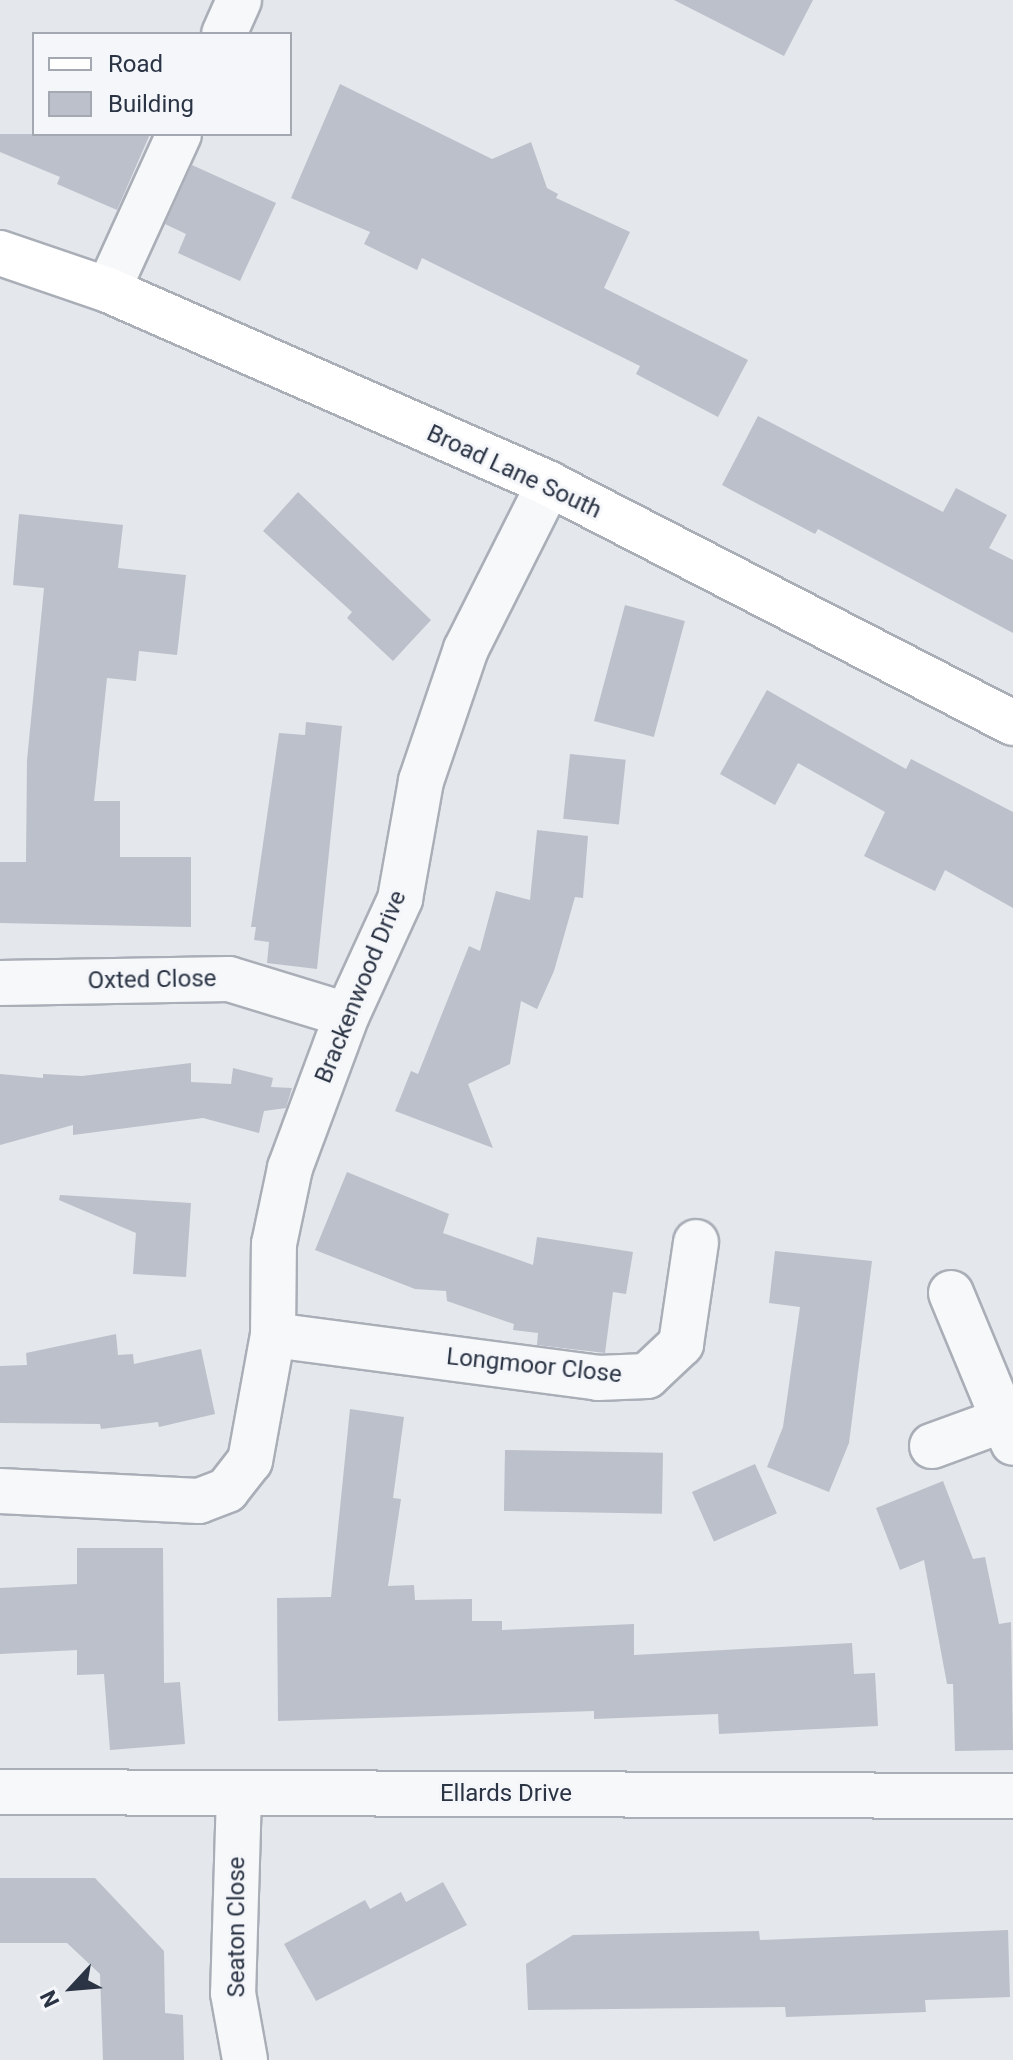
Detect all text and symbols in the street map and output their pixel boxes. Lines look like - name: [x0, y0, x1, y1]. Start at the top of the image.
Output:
- legend: [32, 32, 292, 136]
- text: Road: [108, 50, 163, 78]
- text: Building: [108, 90, 194, 118]
- street label: Broad Lane South: [422, 419, 606, 525]
- street label: Brackenwood Drive: [309, 887, 413, 1087]
- street label: Oxted Close: [87, 964, 217, 996]
- street label: Longmoor Close: [445, 1342, 623, 1390]
- street label: Ellards Drive: [440, 1780, 572, 1808]
- street label: Seaton Close: [223, 1857, 251, 1997]
- north arrow: [32, 1948, 112, 2028]
- text: N: [35, 1986, 65, 2011]

